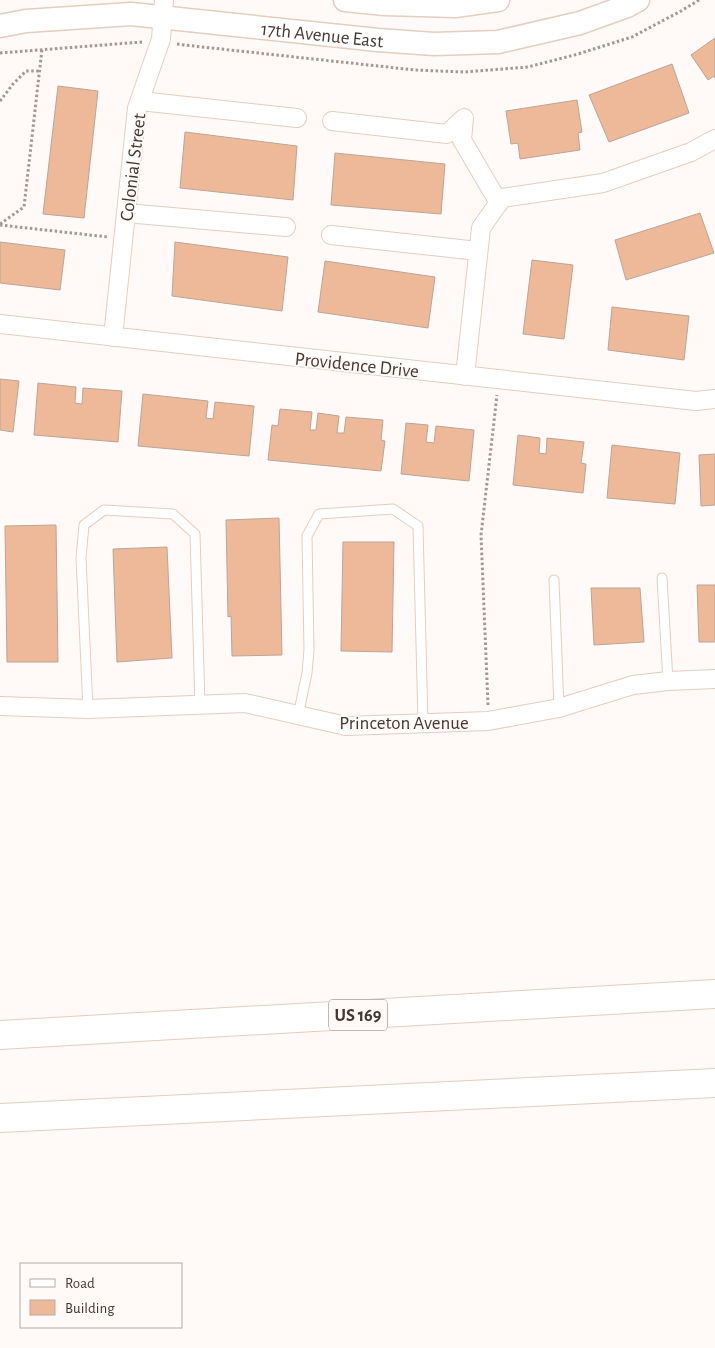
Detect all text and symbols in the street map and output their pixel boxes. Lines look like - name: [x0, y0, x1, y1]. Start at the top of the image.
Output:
- street label: 17th Avenue East: [260, 20, 384, 51]
- street label: Colonial Street: [117, 112, 150, 222]
- street label: Providence Drive: [294, 350, 420, 381]
- street label: Princeton Avenue: [339, 714, 469, 733]
- road number: US 169: [329, 1000, 387, 1030]
- legend: [20, 1263, 182, 1328]
- text: Road: [65, 1276, 95, 1291]
- text: Building: [65, 1301, 115, 1316]

